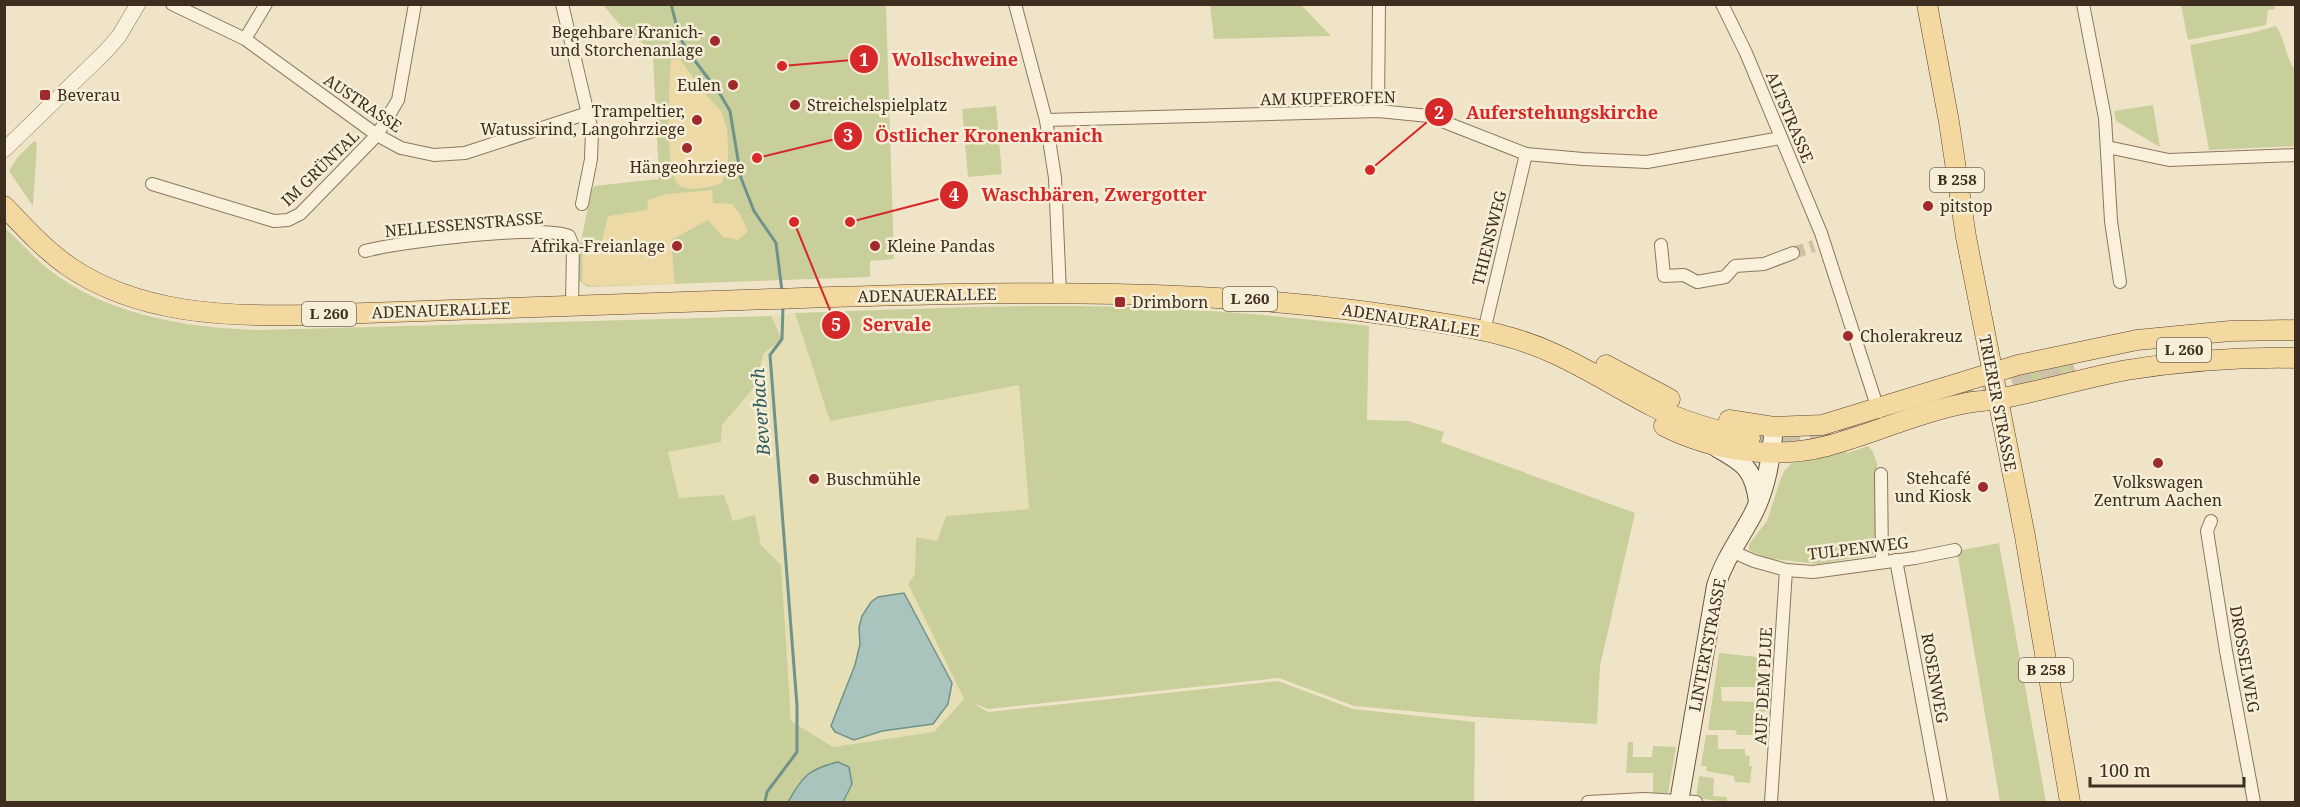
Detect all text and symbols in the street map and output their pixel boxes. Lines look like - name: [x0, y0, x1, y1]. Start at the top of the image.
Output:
- place label: Begehbare Kranich- und Storchenanlage: [550, 21, 703, 61]
- marker: Begehbare Kranich- und Storchenanlage: [708, 34, 722, 48]
- callout: Wollschweine: [849, 41, 1030, 77]
- text: 1: [859, 47, 869, 71]
- text: Wollschweine: [892, 47, 1018, 71]
- street label: ALTSTRASSE: [1761, 68, 1819, 166]
- street label: AUSTRASSE: [320, 69, 406, 137]
- place label: Eulen: [677, 74, 721, 96]
- marker: Eulen: [726, 78, 740, 92]
- place label: Beverau: [57, 84, 120, 106]
- street label: AM KUPFEROFEN: [1260, 86, 1396, 110]
- marker: Beverau: [38, 88, 52, 102]
- place label: Streichelspielplatz: [807, 94, 947, 116]
- callout: Auferstehungskirche: [1424, 94, 1671, 130]
- marker: Streichelspielplatz: [788, 98, 802, 112]
- place label: Trampeltier, Watussirind, Langohrziege: [480, 100, 685, 140]
- text: 2: [1434, 100, 1444, 124]
- text: Auferstehungskirche: [1466, 100, 1658, 124]
- marker: Trampeltier, Watussirind, Langohrziege: [690, 113, 704, 127]
- callout: Östlicher Kronenkranich: [833, 118, 1115, 154]
- text: 3: [843, 123, 853, 147]
- text: Östlicher Kronenkranich: [875, 123, 1103, 147]
- street label: IM GRÜNTAL: [276, 125, 364, 211]
- marker: Hängeohrziege: [680, 141, 694, 155]
- place label: Hängeohrziege: [629, 156, 745, 178]
- road number: B 258: [1930, 168, 1984, 192]
- callout: Waschbären, Zwergotter: [939, 177, 1219, 213]
- text: 4: [949, 182, 959, 206]
- text: Waschbären, Zwergotter: [981, 182, 1207, 206]
- street label: THIENSWEG: [1467, 188, 1512, 288]
- place label: pitstop: [1940, 195, 1992, 217]
- marker: pitstop: [1921, 199, 1935, 213]
- street label: NELLESSENSTRASSE: [384, 206, 544, 242]
- place label: Afrika-Freianlage: [531, 235, 665, 257]
- place label: Kleine Pandas: [887, 235, 995, 257]
- marker: Afrika-Freianlage: [670, 239, 684, 253]
- marker: Kleine Pandas: [868, 239, 882, 253]
- street label: ADENAUERALLEE: [857, 283, 997, 307]
- road number: L 260: [1223, 287, 1277, 311]
- place label: Drimborn: [1132, 291, 1208, 313]
- marker: Drimborn: [1113, 295, 1127, 309]
- street label: ADENAUERALLEE: [371, 297, 511, 323]
- street label: ADENAUERALLEE: [1341, 298, 1481, 342]
- road number: L 260: [302, 302, 356, 326]
- callout: Servale: [821, 307, 944, 343]
- text: 5: [831, 312, 841, 336]
- text: Servale: [863, 312, 931, 336]
- place label: Cholerakreuz: [1860, 325, 1963, 347]
- marker: Cholerakreuz: [1841, 329, 1855, 343]
- street label: TRIERER STRASSE: [1974, 333, 2022, 473]
- road number: L 260: [2157, 338, 2211, 362]
- water label: Beverbach: [745, 367, 775, 458]
- marker: Volkswagen Zentrum Aachen: [2151, 456, 2165, 470]
- place label: Stehcafé und Kiosk: [1894, 467, 1972, 507]
- place label: Buschmühle: [826, 468, 921, 490]
- place label: Volkswagen Zentrum Aachen: [2094, 471, 2222, 511]
- marker: Buschmühle: [807, 472, 821, 486]
- marker: Stehcafé und Kiosk: [1976, 480, 1990, 494]
- street label: TULPENWEG: [1806, 531, 1910, 565]
- street label: LINTERTSTRASSE: [1683, 577, 1731, 713]
- street label: DROSSELWEG: [2225, 604, 2265, 715]
- street label: AUF DEM PLUE: [1749, 627, 1777, 745]
- street label: ROSENWEG: [1916, 631, 1954, 725]
- road number: B 258: [2019, 658, 2073, 682]
- scale bar: [2090, 750, 2244, 788]
- text: 100 m: [2099, 758, 2151, 782]

